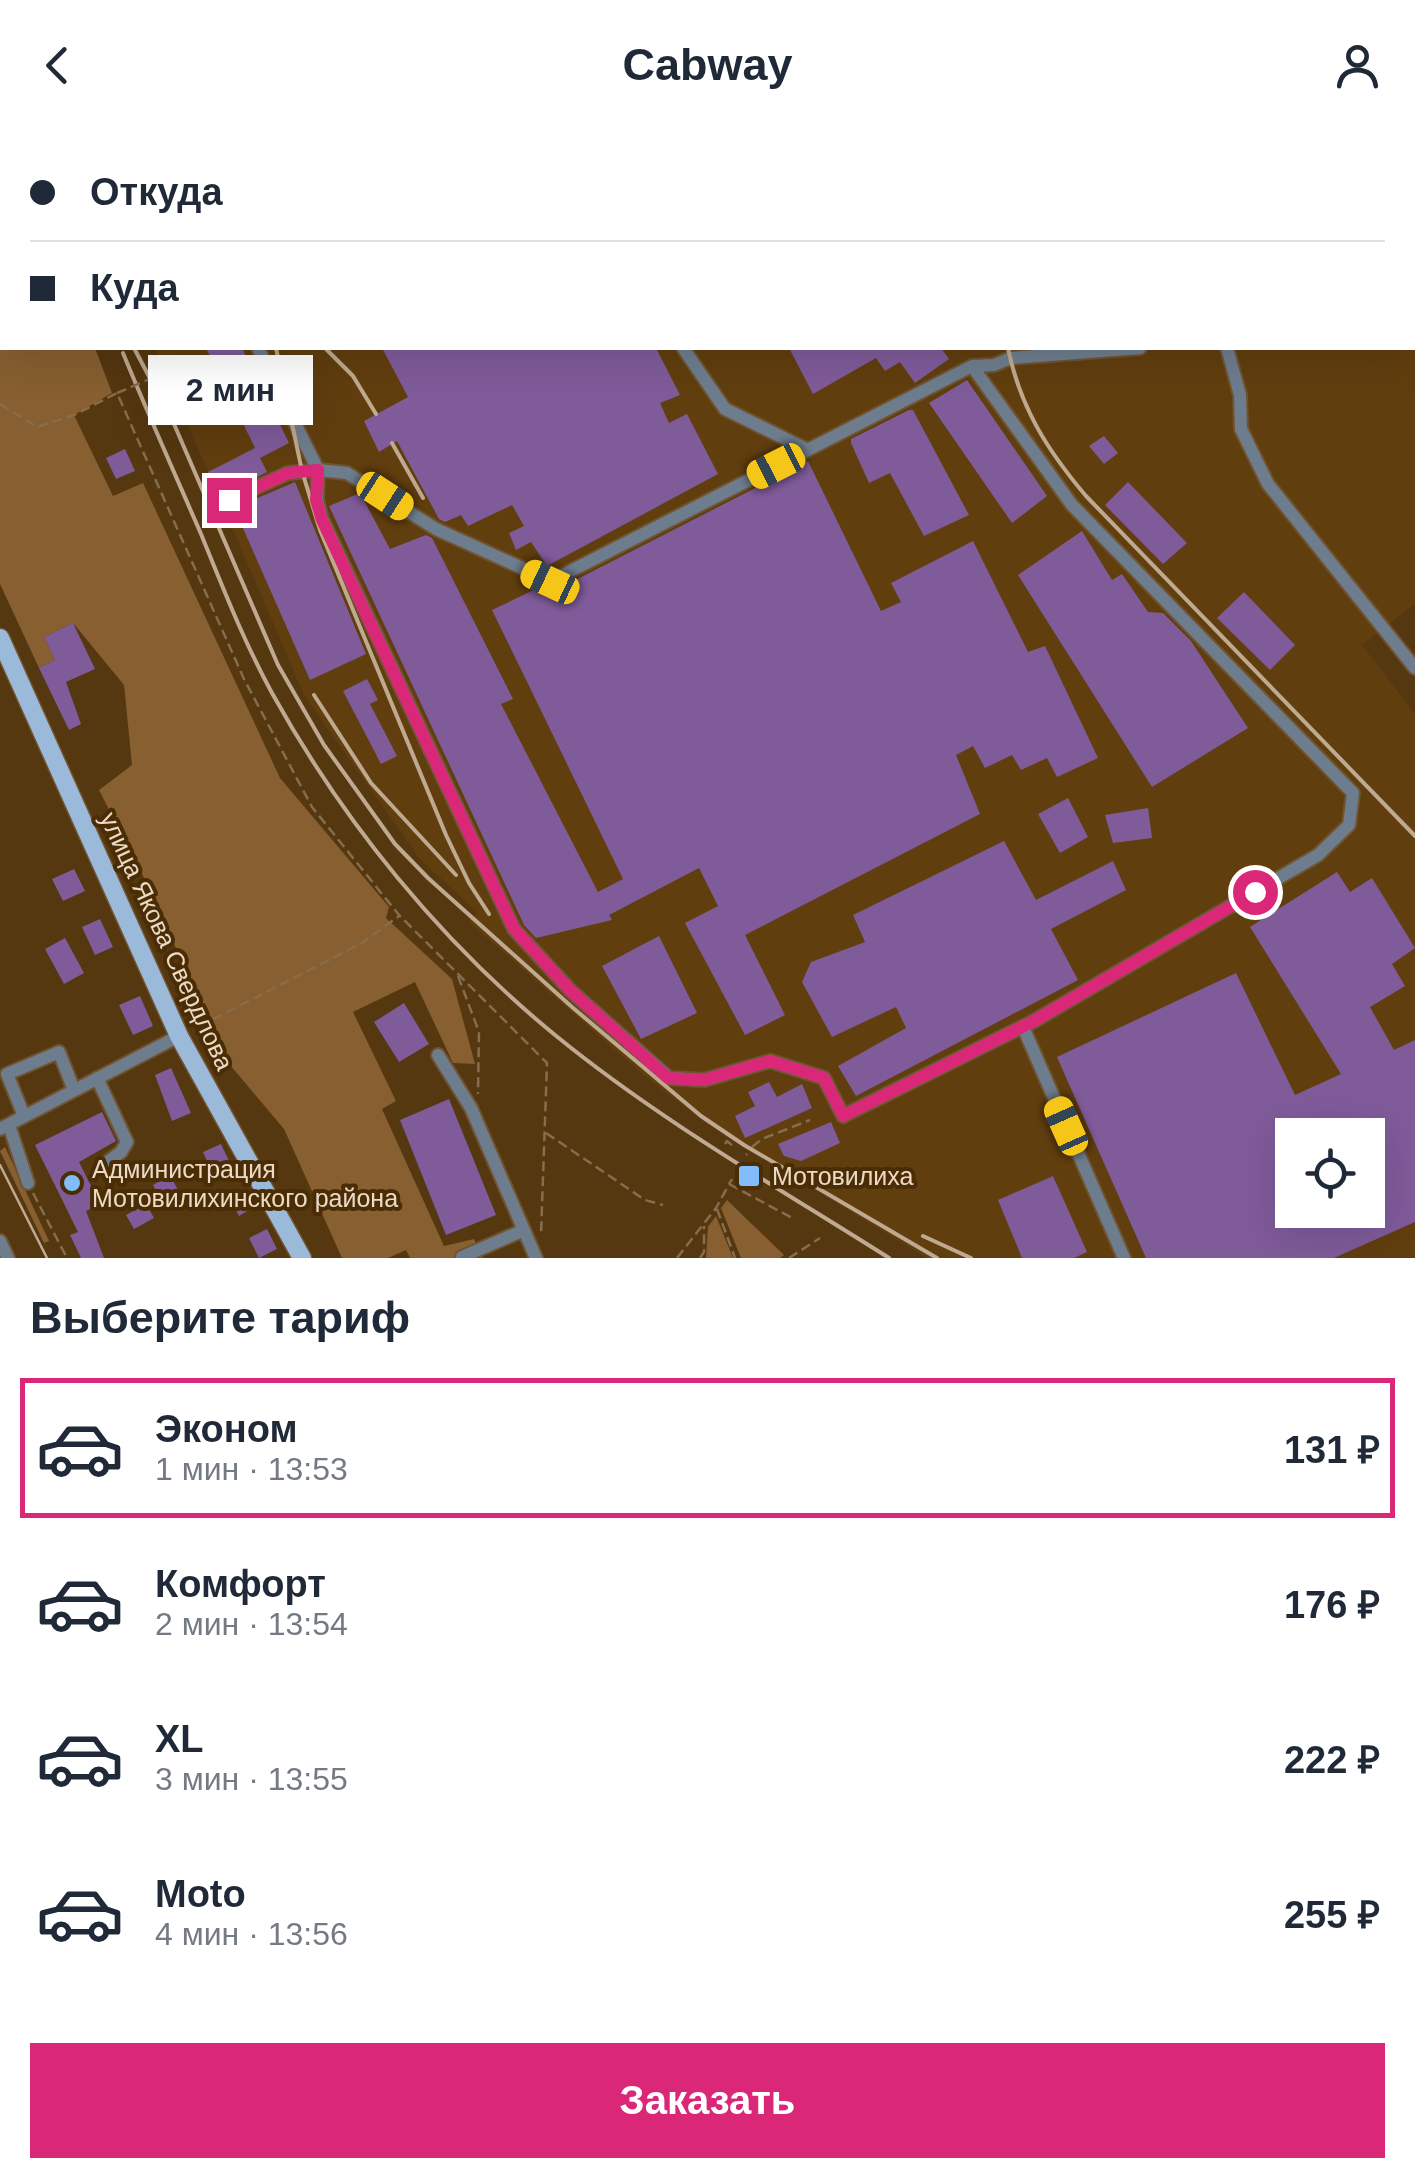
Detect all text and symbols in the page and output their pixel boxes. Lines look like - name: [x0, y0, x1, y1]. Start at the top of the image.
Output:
- icon: back: [30, 38, 85, 93]
- icon: person: [1330, 38, 1385, 93]
- text: Cabway: [622, 39, 793, 90]
- text: Откуда: [90, 171, 223, 213]
- text: Куда: [90, 267, 179, 309]
- callout: 2 мин: [146, 355, 312, 425]
- text: 2 мин: [186, 372, 275, 408]
- car: [742, 439, 810, 493]
- car: [352, 467, 418, 525]
- route end: [207, 478, 252, 523]
- car: [516, 556, 584, 608]
- street label: улица Якова Свердлова: [95, 808, 239, 1074]
- route start: [1233, 870, 1278, 915]
- car: [1040, 1092, 1092, 1160]
- map controls: [1275, 1118, 1385, 1228]
- button: locate: [1275, 1118, 1385, 1228]
- place label: Администрация Мотовилихинского района: [92, 1155, 398, 1212]
- place label: Мотовилиха: [772, 1162, 914, 1190]
- marker: Мотовилиха: [736, 1163, 762, 1189]
- marker: Администрация Мотовилихинского района: [61, 1172, 83, 1194]
- text: Выберите тариф: [30, 1292, 410, 1343]
- icon: car: [35, 1403, 125, 1493]
- text: Эконом: [155, 1408, 298, 1450]
- text: 131 ₽: [1284, 1429, 1380, 1471]
- text: 1 мин · 13:53: [155, 1451, 348, 1487]
- icon: car: [35, 1558, 125, 1648]
- text: Комфорт: [155, 1563, 326, 1605]
- text: 176 ₽: [1284, 1584, 1380, 1626]
- text: 2 мин · 13:54: [155, 1606, 348, 1642]
- icon: car: [35, 1713, 125, 1803]
- text: XL: [155, 1718, 204, 1760]
- text: 222 ₽: [1284, 1739, 1380, 1781]
- text: 3 мин · 13:55: [155, 1761, 348, 1797]
- icon: car: [35, 1868, 125, 1958]
- text: Moto: [155, 1873, 246, 1915]
- text: 255 ₽: [1284, 1894, 1380, 1936]
- text: 4 мин · 13:56: [155, 1916, 348, 1952]
- button: Заказать: [30, 2043, 1385, 2158]

